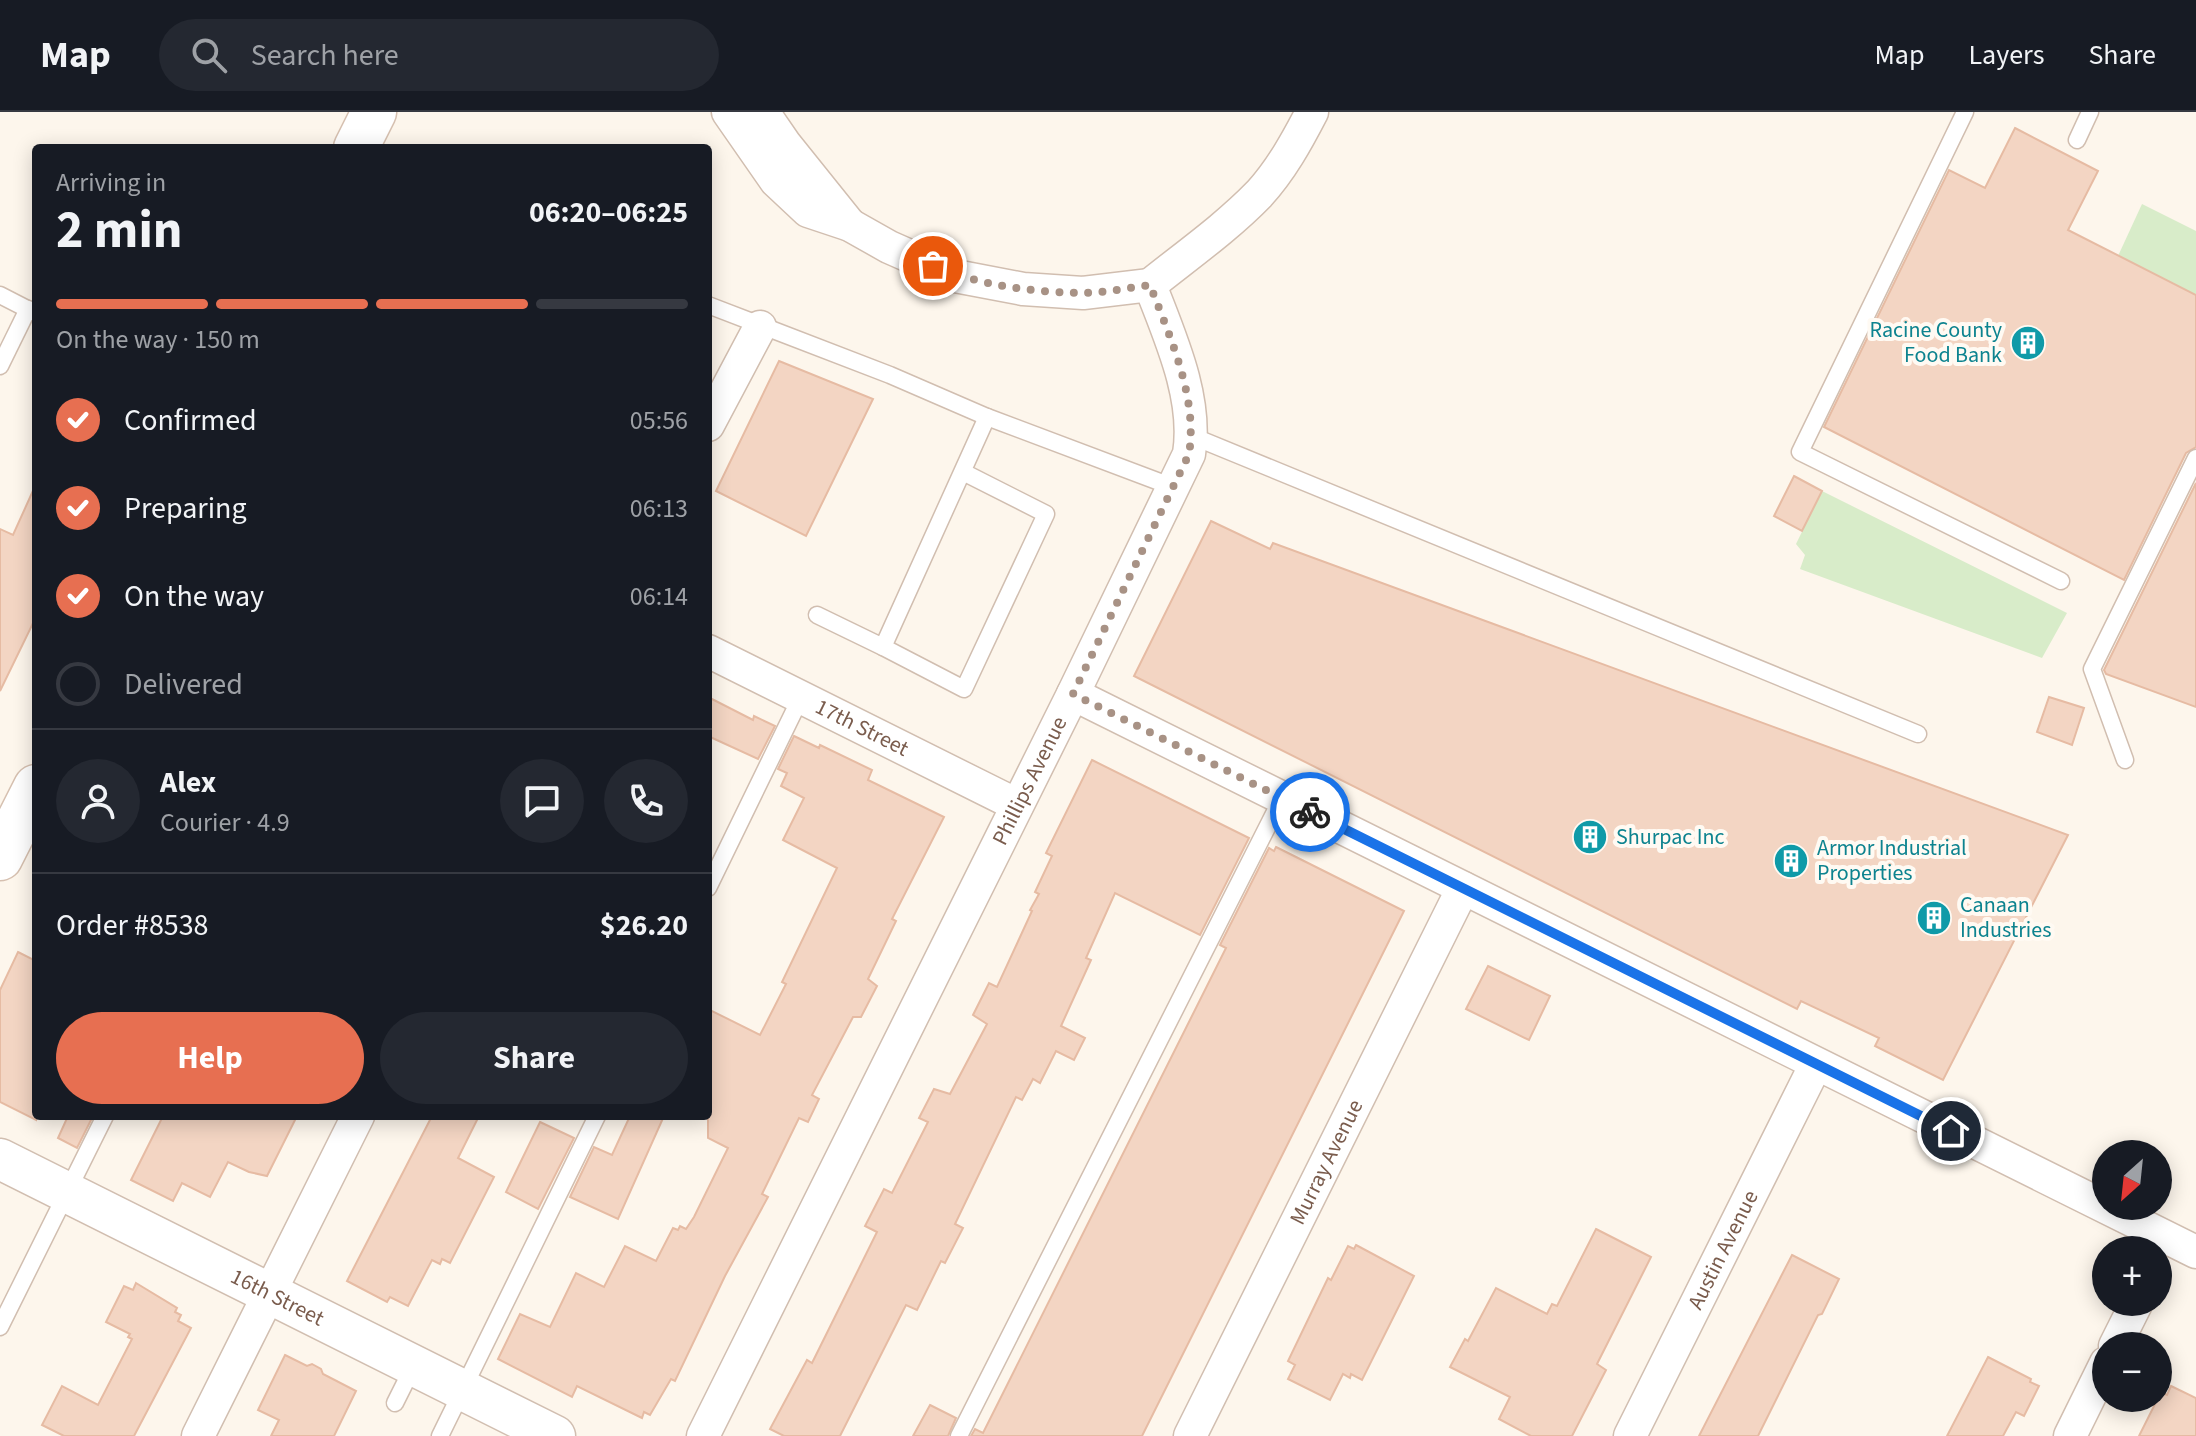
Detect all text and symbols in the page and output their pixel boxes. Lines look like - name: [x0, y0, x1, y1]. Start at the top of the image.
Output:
- search box: [159, 19, 719, 91]
- text: Map: [40, 28, 111, 82]
- icon: search: [187, 33, 231, 77]
- text: Search here: [251, 34, 399, 77]
- text: Map: [1874, 35, 1924, 75]
- text: Layers: [1968, 35, 2044, 75]
- text: Share: [2088, 35, 2156, 75]
- text: Arriving in: [56, 164, 166, 201]
- text: 06:20–06:25: [529, 191, 688, 234]
- text: 2 min: [56, 194, 183, 268]
- pin: [899, 232, 967, 300]
- icon: bag: [911, 244, 955, 288]
- place label: Racine County Food Bank: [1869, 314, 2003, 371]
- text: On the way · 150 m: [56, 321, 260, 358]
- building icon: Racine County Food Bank: [2009, 324, 2047, 362]
- icon: check: [56, 398, 100, 442]
- text: Confirmed: [124, 399, 257, 442]
- text: 05:56: [630, 402, 688, 439]
- icon: check: [56, 486, 100, 530]
- text: Preparing: [124, 487, 247, 530]
- text: 06:13: [630, 490, 688, 527]
- icon: check: [56, 574, 100, 618]
- text: On the way: [124, 575, 264, 618]
- text: 06:14: [630, 578, 688, 615]
- text: Delivered: [124, 663, 243, 706]
- street label: 17th Street: [810, 691, 915, 765]
- street label: Phillips Avenue: [984, 711, 1075, 851]
- button: person: [56, 759, 140, 843]
- button: chat: [500, 759, 584, 843]
- button: phone: [604, 759, 688, 843]
- text: Alex: [160, 761, 216, 804]
- courier: [1270, 772, 1350, 852]
- icon: bike: [1288, 790, 1332, 834]
- text: Courier · 4.9: [160, 804, 290, 841]
- building icon: Shurpac Inc: [1571, 818, 1609, 856]
- place label: Shurpac Inc: [1616, 821, 1725, 853]
- place label: Armor Industrial Properties: [1817, 832, 1967, 889]
- building icon: Armor Industrial Properties: [1772, 842, 1810, 880]
- place label: Canaan Industries: [1960, 889, 2051, 946]
- building icon: Canaan Industries: [1915, 899, 1953, 937]
- text: Order #8538: [56, 904, 209, 947]
- text: $26.20: [600, 904, 688, 947]
- button: Help: [56, 1012, 364, 1104]
- button: Share: [380, 1012, 688, 1104]
- street label: Murray Avenue: [1282, 1094, 1371, 1230]
- pin: [1917, 1097, 1985, 1165]
- icon: home: [1929, 1109, 1973, 1153]
- north arrow: [2092, 1140, 2172, 1220]
- map controls: [2092, 1140, 2172, 1412]
- street label: Austin Avenue: [1680, 1185, 1766, 1315]
- button: +: [2092, 1236, 2172, 1316]
- street label: 16th Street: [225, 1261, 330, 1335]
- button: −: [2092, 1332, 2172, 1412]

